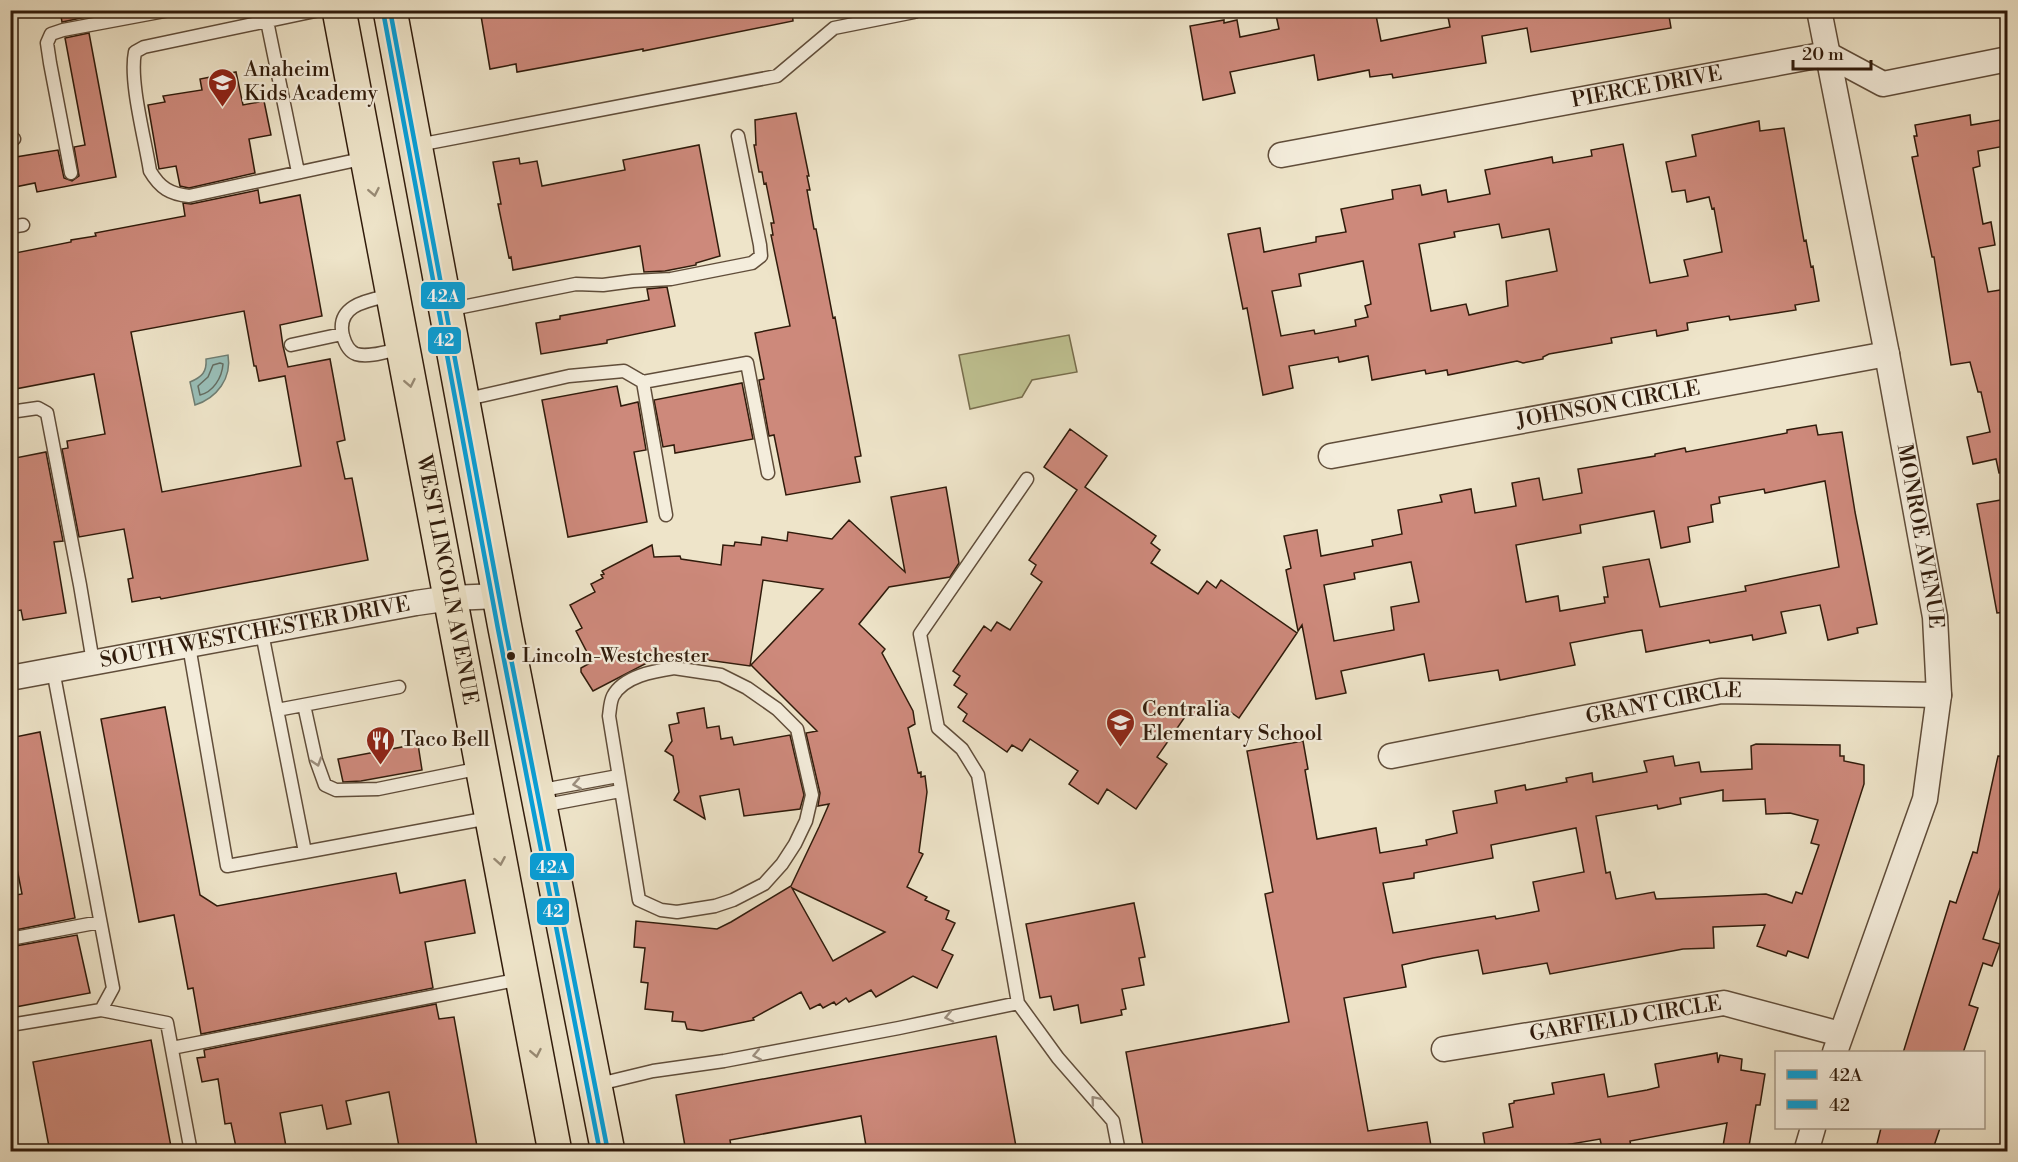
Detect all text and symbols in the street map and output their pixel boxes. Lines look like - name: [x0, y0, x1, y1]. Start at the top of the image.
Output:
- scale bar: [1793, 33, 1871, 71]
- text: 20 m: [1802, 43, 1844, 66]
- place label: Anaheim Kids Academy: [243, 57, 379, 107]
- street label: PIERCE DRIVE: [1569, 61, 1724, 114]
- school or university icon: Anaheim Kids Academy: [207, 66, 239, 108]
- one-way arrow: [367, 186, 380, 196]
- line badge: 42A: [420, 281, 466, 310]
- text: 42A: [427, 287, 460, 307]
- line badge: 42: [427, 326, 462, 355]
- text: 42: [434, 331, 454, 351]
- street label: JOHNSON CIRCLE: [1513, 376, 1702, 435]
- one-way arrow: [403, 378, 416, 388]
- street label: MONROE AVENUE: [1891, 442, 1949, 629]
- street label: WEST LINCOLN AVENUE: [410, 452, 483, 707]
- street label: SOUTH WESTCHESTER DRIVE: [98, 591, 412, 674]
- place label: Lincoln-Westchester: [522, 644, 709, 669]
- marker: Lincoln-Westchester: [505, 650, 517, 662]
- street label: GRANT CIRCLE: [1584, 677, 1742, 730]
- place label: Centralia Elementary School: [1142, 697, 1322, 747]
- school or university icon: Centralia Elementary School: [1105, 706, 1137, 748]
- restaurant icon: Taco Bell: [364, 724, 396, 766]
- place label: Taco Bell: [401, 727, 490, 753]
- one-way arrow: [310, 756, 323, 767]
- one-way arrow: [573, 777, 583, 790]
- line badge: 42A: [529, 852, 575, 881]
- one-way arrow: [493, 856, 506, 866]
- text: 42A: [536, 858, 569, 878]
- line badge: 42: [536, 897, 570, 926]
- text: 42: [543, 902, 563, 922]
- street label: GARFIELD CIRCLE: [1528, 991, 1723, 1048]
- one-way arrow: [944, 1010, 954, 1023]
- one-way arrow: [529, 1048, 542, 1058]
- one-way arrow: [753, 1048, 763, 1061]
- legend: [1775, 1051, 1985, 1129]
- text: 42A: [1829, 1064, 1863, 1087]
- text: 42: [1829, 1094, 1850, 1117]
- one-way arrow: [1092, 1096, 1103, 1107]

